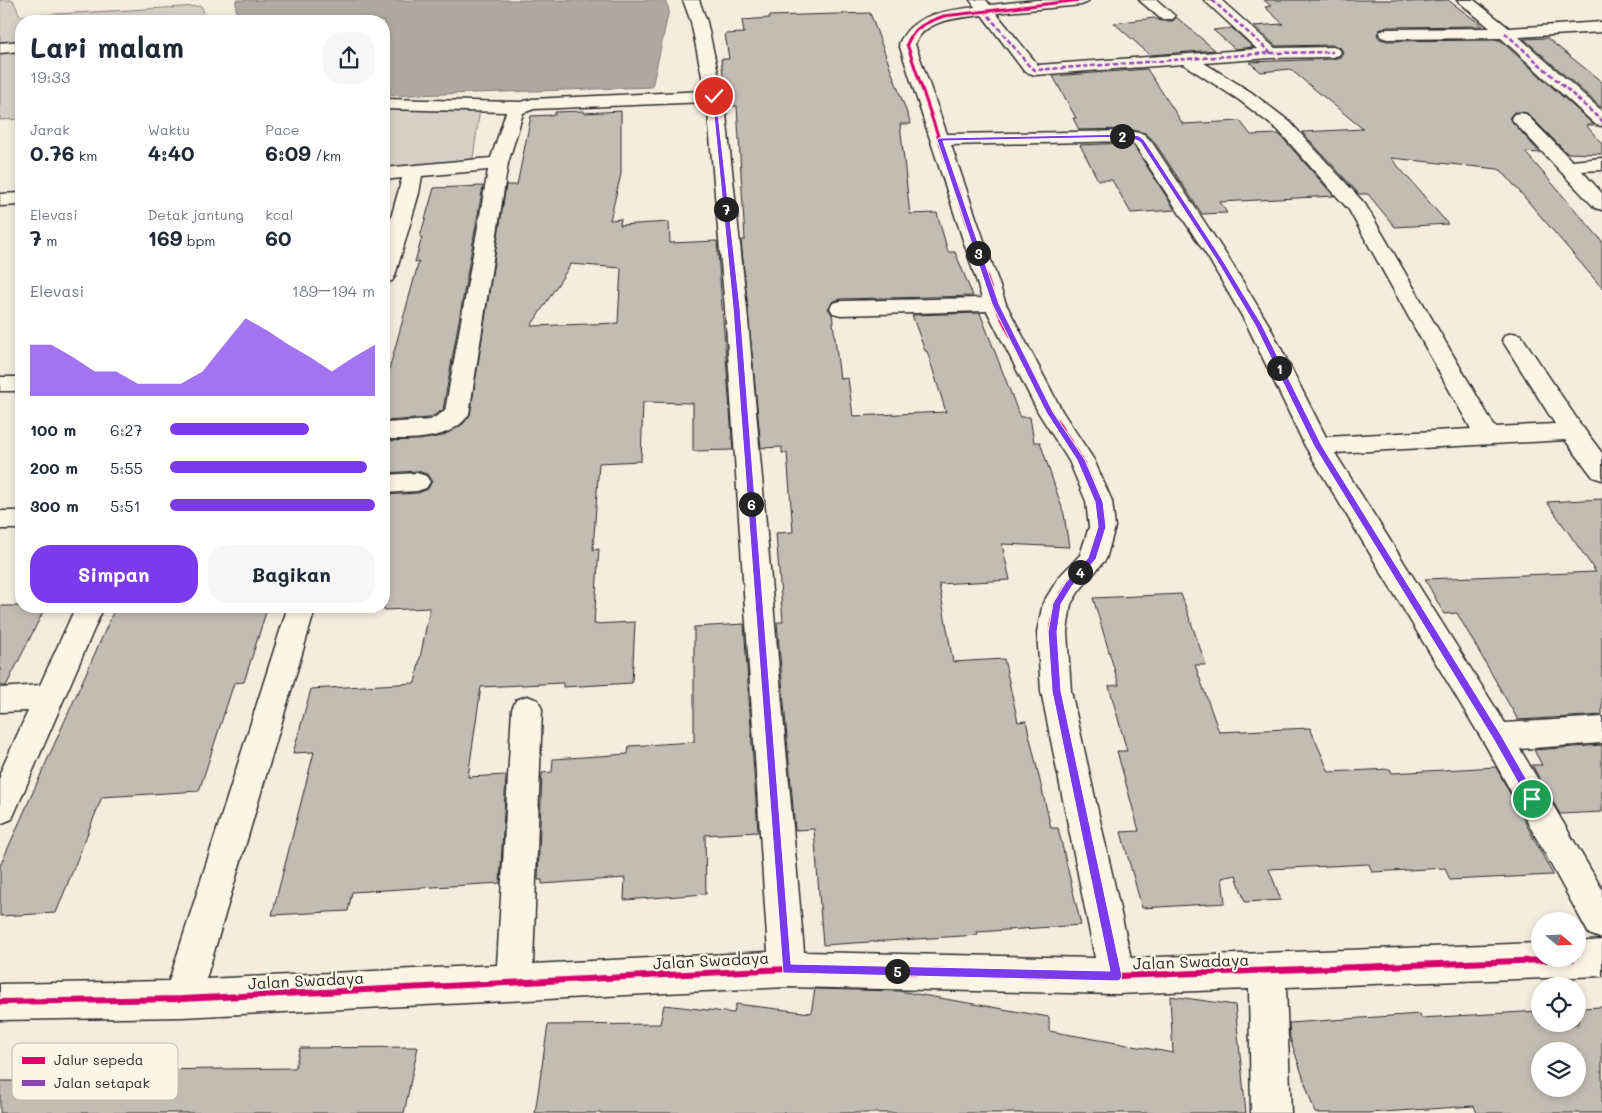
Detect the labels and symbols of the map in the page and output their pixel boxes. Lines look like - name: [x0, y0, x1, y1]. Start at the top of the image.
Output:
- pin: [693, 75, 735, 117]
- pin: 2: [1110, 124, 1134, 148]
- pin: 7: [714, 196, 738, 222]
- pin: 3: [966, 240, 990, 266]
- pin: 1: [1266, 356, 1292, 380]
- pin: 6: [738, 492, 764, 516]
- pin: 4: [1068, 560, 1092, 584]
- pin: [1511, 778, 1553, 820]
- north arrow: [1531, 912, 1586, 968]
- street label: Jalan Swadaya: [652, 946, 770, 974]
- street label: Jalan Swadaya: [1132, 948, 1250, 974]
- pin: 5: [884, 958, 910, 984]
- street label: Jalan Swadaya: [247, 966, 365, 994]
- legend: [12, 1043, 178, 1100]
- text: Jalur sepeda: [54, 1050, 143, 1069]
- text: Jalan setapak: [54, 1073, 150, 1092]

